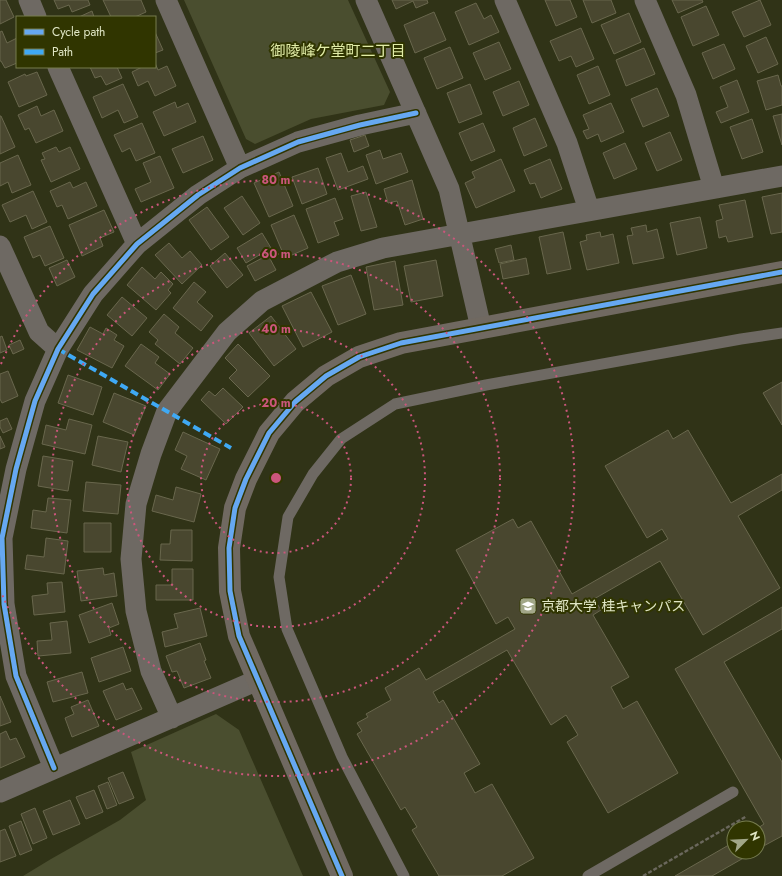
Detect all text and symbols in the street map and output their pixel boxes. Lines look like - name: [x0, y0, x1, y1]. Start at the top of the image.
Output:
- legend: [16, 16, 156, 68]
- text: Cycle path: [52, 23, 105, 41]
- district label: 御陵峰ケ堂町二丁目: [270, 40, 406, 62]
- text: Path: [52, 43, 73, 61]
- text: 80 m: [262, 171, 291, 189]
- text: 60 m: [261, 245, 291, 263]
- text: 40 m: [261, 320, 291, 338]
- text: 20 m: [261, 394, 291, 412]
- centre of rings: [269, 471, 283, 485]
- school or university icon: 京都大学 桂キャンパス: [518, 596, 538, 616]
- place label: 京都大学 桂キャンパス: [541, 596, 685, 616]
- north arrow: [726, 820, 766, 860]
- text: N: [746, 829, 764, 843]

